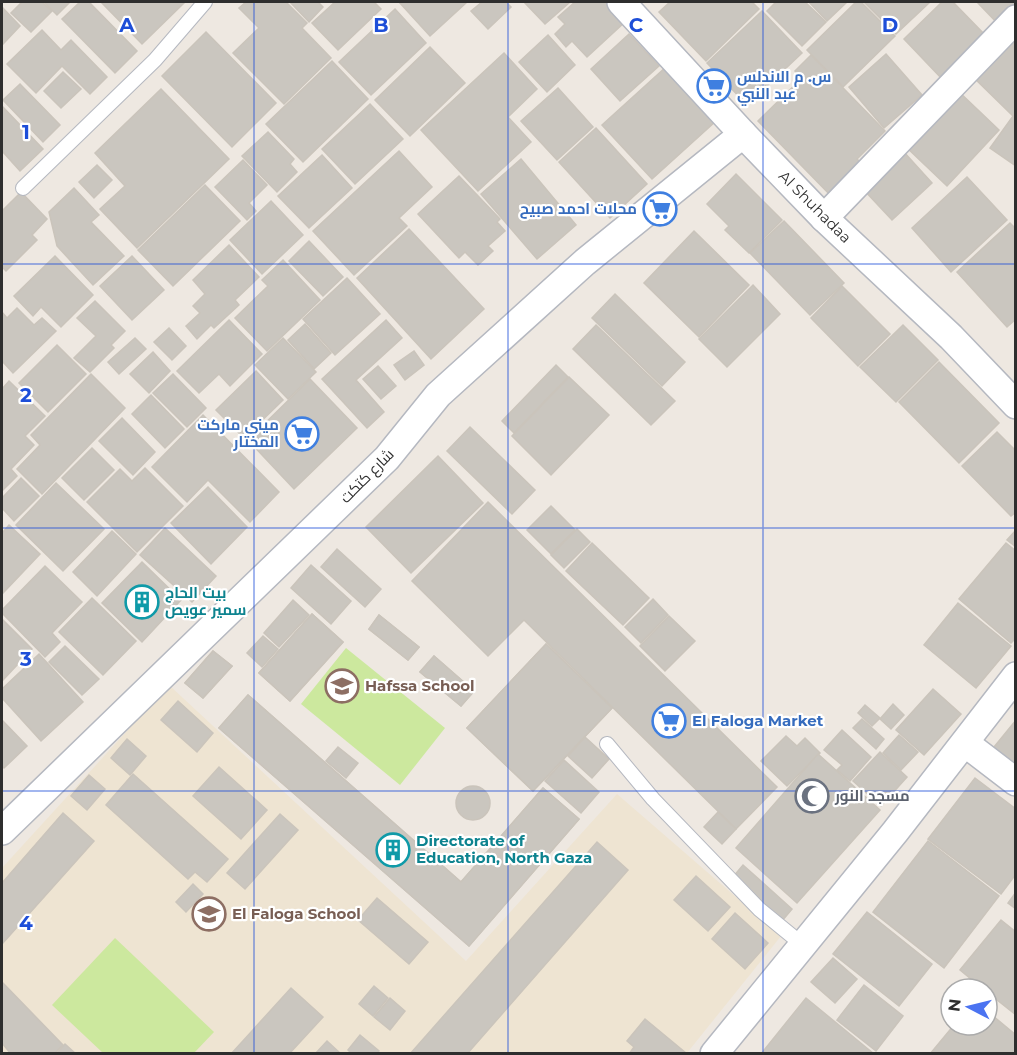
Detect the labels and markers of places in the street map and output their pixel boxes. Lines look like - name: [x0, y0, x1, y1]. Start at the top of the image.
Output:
- place label: س. م الاندلس عبد النبي: [737, 67, 831, 106]
- supermarket icon: س. م الاندلس عبد النبي: [696, 68, 732, 104]
- supermarket icon: محلات احمد صبيح: [642, 191, 678, 227]
- place label: محلات احمد صبيح: [520, 199, 637, 219]
- place label: ميني ماركت المختار: [197, 415, 279, 451]
- supermarket icon: ميني ماركت المختار: [284, 416, 320, 452]
- place label: بيت الحاج سمير عويص: [165, 583, 246, 619]
- building icon: بيت الحاج سمير عويص: [124, 584, 160, 620]
- school or university icon: Hafssa School: [324, 668, 360, 704]
- place label: Hafssa School: [365, 676, 475, 695]
- supermarket icon: El Faloga Market: [651, 703, 687, 739]
- place label: El Faloga Market: [692, 711, 824, 730]
- mosque icon: مسجد النور: [794, 778, 830, 814]
- place label: مسجد النور: [834, 786, 910, 805]
- place label: Directorate of Education, North Gaza: [416, 831, 592, 867]
- building icon: Directorate of Education, North Gaza: [375, 832, 411, 868]
- school or university icon: El Faloga School: [191, 896, 227, 932]
- place label: El Faloga School: [232, 904, 361, 923]

